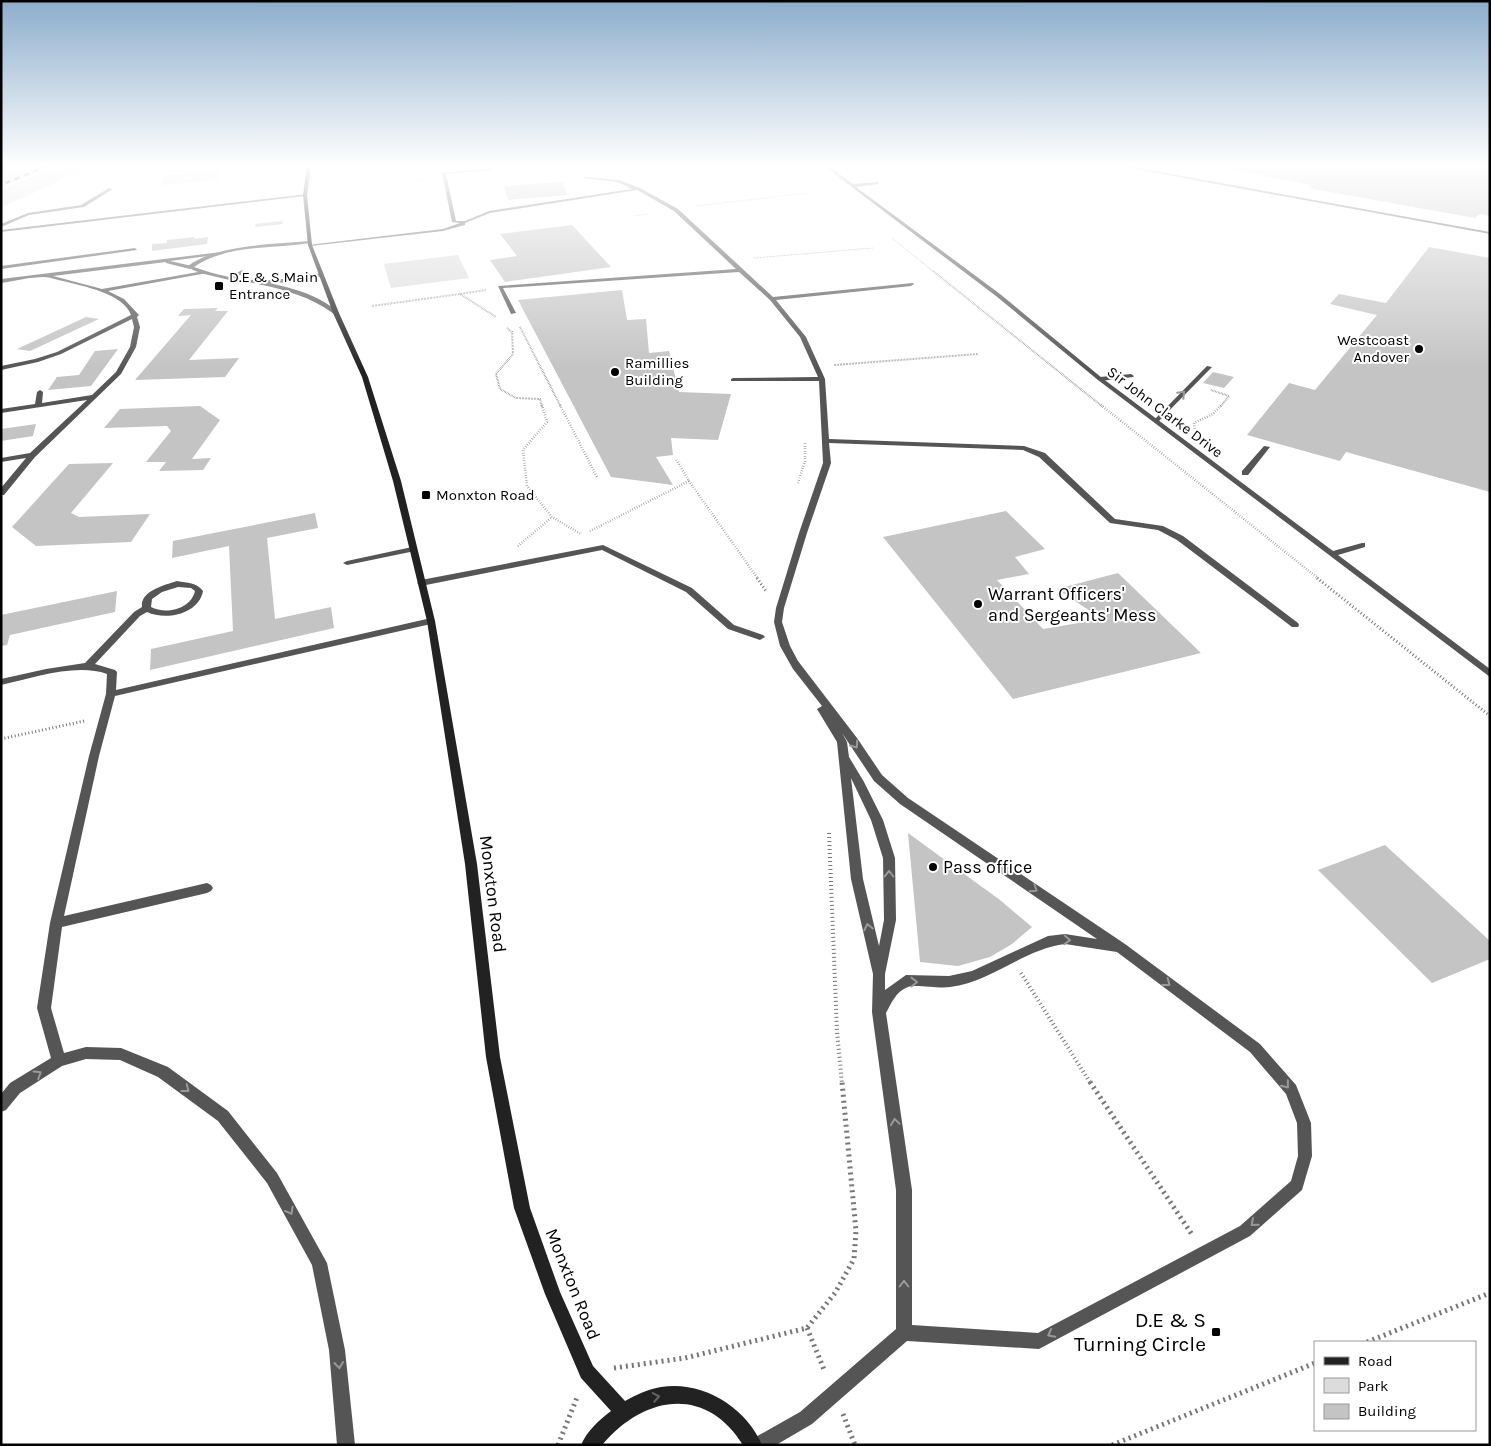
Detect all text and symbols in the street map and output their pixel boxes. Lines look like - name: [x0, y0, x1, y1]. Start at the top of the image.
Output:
- place label: D.E & S Main Entrance: [229, 268, 318, 303]
- marker: D.E & S Main Entrance: [213, 280, 225, 292]
- place label: Westcoast Andover: [1337, 331, 1410, 366]
- marker: Westcoast Andover: [1413, 343, 1425, 355]
- place label: Ramillies Building: [625, 354, 689, 389]
- street label: Sir John Clarke Drive: [1104, 363, 1226, 461]
- marker: Ramillies Building: [609, 366, 621, 378]
- one-way arrow: [1177, 391, 1186, 400]
- place label: Monxton Road: [436, 486, 535, 504]
- marker: Monxton Road: [420, 489, 432, 501]
- place label: Warrant Officers' and Sergeants' Mess: [988, 583, 1157, 626]
- marker: Warrant Officers' and Sergeants' Mess: [972, 598, 984, 610]
- one-way arrow: [849, 739, 858, 748]
- street label: Monxton Road: [475, 834, 511, 954]
- place label: Pass office: [943, 856, 1032, 878]
- marker: Pass office: [927, 861, 939, 873]
- one-way arrow: [884, 870, 894, 878]
- one-way arrow: [1029, 883, 1038, 892]
- one-way arrow: [863, 923, 874, 931]
- one-way arrow: [1064, 935, 1071, 945]
- one-way arrow: [910, 977, 918, 987]
- one-way arrow: [1161, 977, 1170, 985]
- one-way arrow: [32, 1071, 42, 1080]
- one-way arrow: [1281, 1079, 1289, 1088]
- one-way arrow: [180, 1083, 190, 1092]
- one-way arrow: [890, 1118, 901, 1126]
- one-way arrow: [284, 1206, 294, 1215]
- one-way arrow: [1251, 1217, 1260, 1226]
- street label: Monxton Road: [541, 1225, 605, 1343]
- one-way arrow: [899, 1280, 909, 1288]
- place label: D.E & S Turning Circle: [1074, 1308, 1206, 1356]
- marker: D.E & S Turning Circle: [1210, 1326, 1222, 1338]
- one-way arrow: [1047, 1328, 1056, 1338]
- legend: [1314, 1341, 1476, 1431]
- text: Road: [1358, 1352, 1393, 1370]
- one-way arrow: [333, 1361, 344, 1369]
- text: Park: [1358, 1377, 1388, 1395]
- one-way arrow: [651, 1392, 660, 1402]
- text: Building: [1358, 1402, 1416, 1420]

